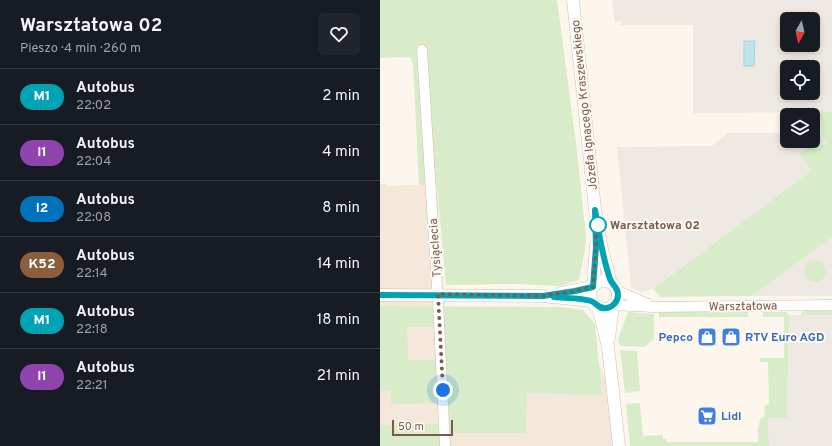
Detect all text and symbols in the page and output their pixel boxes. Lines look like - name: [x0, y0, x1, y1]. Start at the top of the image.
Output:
- north arrow: [780, 12, 820, 52]
- map controls: [780, 12, 820, 148]
- button: heart: [318, 13, 360, 55]
- text: Warsztatowa 02: [20, 14, 162, 38]
- street label: Józefa Ignacego Kraszewskiego: [568, 19, 602, 191]
- text: Pieszo · 4 min · 260 m: [20, 41, 141, 57]
- button: locate: [780, 60, 820, 100]
- text: Autobus: [76, 79, 135, 98]
- text: 2 min: [322, 87, 360, 106]
- text: M1: [34, 88, 50, 105]
- text: 22:02: [76, 98, 111, 114]
- button: layers: [780, 108, 820, 148]
- text: Autobus: [76, 135, 135, 154]
- text: 4 min: [322, 143, 360, 162]
- text: I1: [37, 144, 47, 161]
- text: 22:04: [76, 154, 111, 170]
- text: Autobus: [76, 191, 135, 210]
- text: 8 min: [322, 199, 360, 218]
- text: I2: [36, 200, 48, 217]
- text: 22:08: [76, 210, 111, 226]
- marker: Warsztatowa 02: [589, 216, 607, 234]
- street label: Tysiąclecia: [426, 218, 446, 278]
- place label: Warsztatowa 02: [610, 218, 700, 234]
- text: Autobus: [76, 247, 135, 266]
- text: 14 min: [317, 255, 360, 274]
- text: K52: [29, 256, 55, 273]
- text: 22:14: [76, 266, 108, 282]
- street label: Warsztatowa: [709, 298, 777, 316]
- text: Autobus: [76, 303, 135, 322]
- text: 18 min: [317, 311, 360, 330]
- text: M1: [34, 312, 50, 329]
- text: 22:18: [76, 322, 108, 338]
- shop icon: Pepco: [696, 326, 718, 348]
- shop icon: RTV Euro AGD: [720, 326, 742, 348]
- place label: Pepco: [658, 330, 693, 346]
- place label: RTV Euro AGD: [745, 330, 824, 346]
- text: Autobus: [76, 359, 135, 378]
- text: 21 min: [317, 367, 360, 386]
- text: I1: [37, 368, 47, 385]
- text: 22:21: [76, 378, 108, 394]
- your location: [433, 380, 453, 400]
- supermarket icon: Lidl: [696, 405, 718, 427]
- place label: Lidl: [721, 409, 742, 425]
- scale bar: [392, 418, 453, 437]
- text: 50 m: [398, 420, 424, 434]

